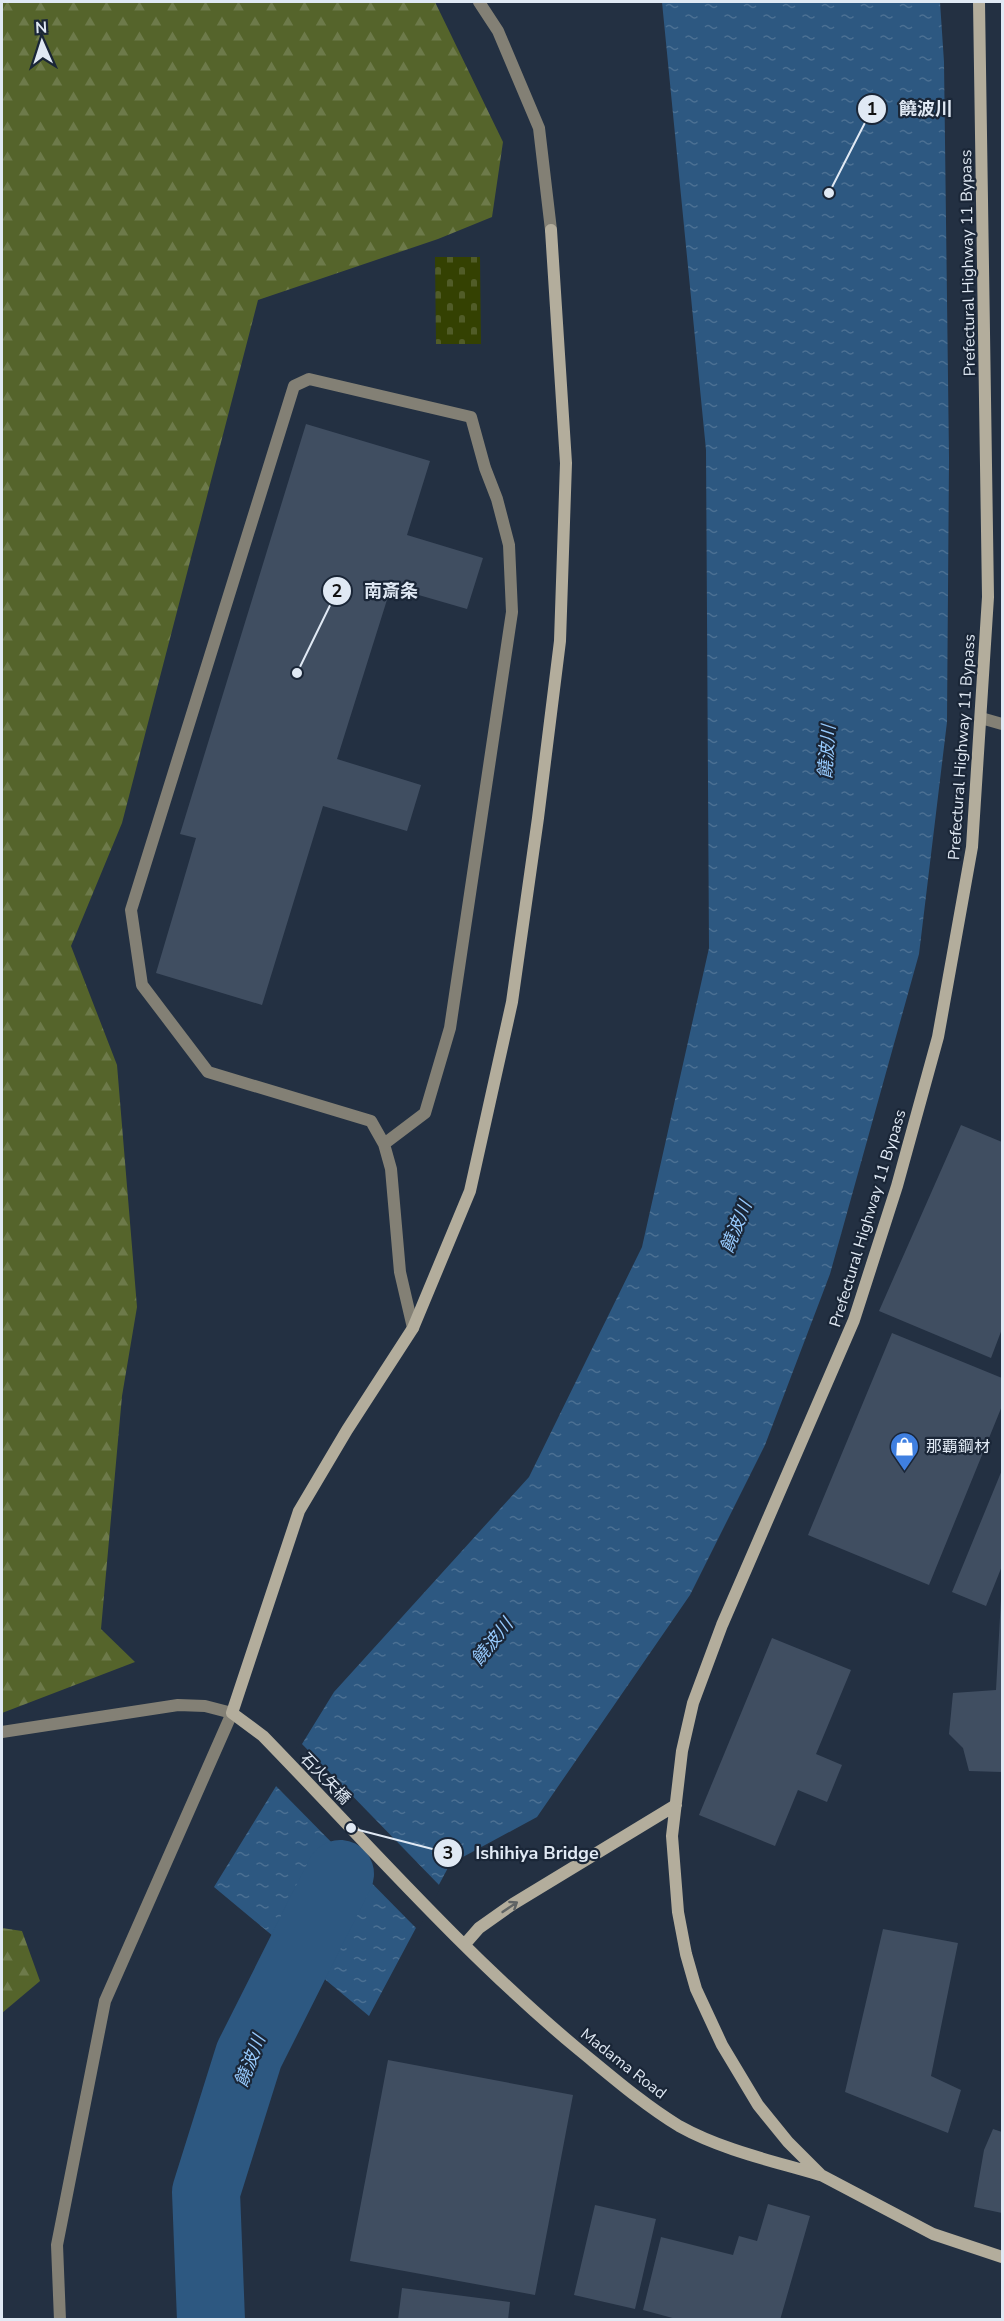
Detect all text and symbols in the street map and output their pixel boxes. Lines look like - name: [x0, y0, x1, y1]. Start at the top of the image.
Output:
- north arrow: [12, 12, 72, 72]
- text: N: [35, 17, 48, 39]
- callout: 饒波川: [857, 91, 965, 127]
- text: 1: [867, 97, 877, 121]
- text: 饒波川: [899, 97, 953, 121]
- street label: Prefectural Highway 11 Bypass: [955, 150, 981, 376]
- callout: 南斎条: [322, 573, 430, 609]
- text: 2: [332, 579, 342, 603]
- text: 南斎条: [364, 579, 418, 603]
- street label: Prefectural Highway 11 Bypass: [943, 633, 981, 861]
- water label: 饒波川: [813, 722, 841, 780]
- street label: Prefectural Highway 11 Bypass: [824, 1107, 912, 1330]
- water label: 饒波川: [715, 1196, 758, 1257]
- shop icon: 那覇鋼材: [889, 1430, 921, 1472]
- place label: 那覇鋼材: [926, 1436, 990, 1458]
- water label: 饒波川: [466, 1612, 520, 1671]
- street label: 石火矢橋: [295, 1748, 355, 1809]
- callout: Ishihiya Bridge: [433, 1835, 611, 1871]
- text: 3: [443, 1841, 453, 1865]
- text: Ishihiya Bridge: [475, 1841, 599, 1865]
- one-way arrow: [501, 1901, 517, 1913]
- street label: Madama Road: [576, 2023, 671, 2104]
- water label: 饒波川: [229, 2030, 272, 2091]

